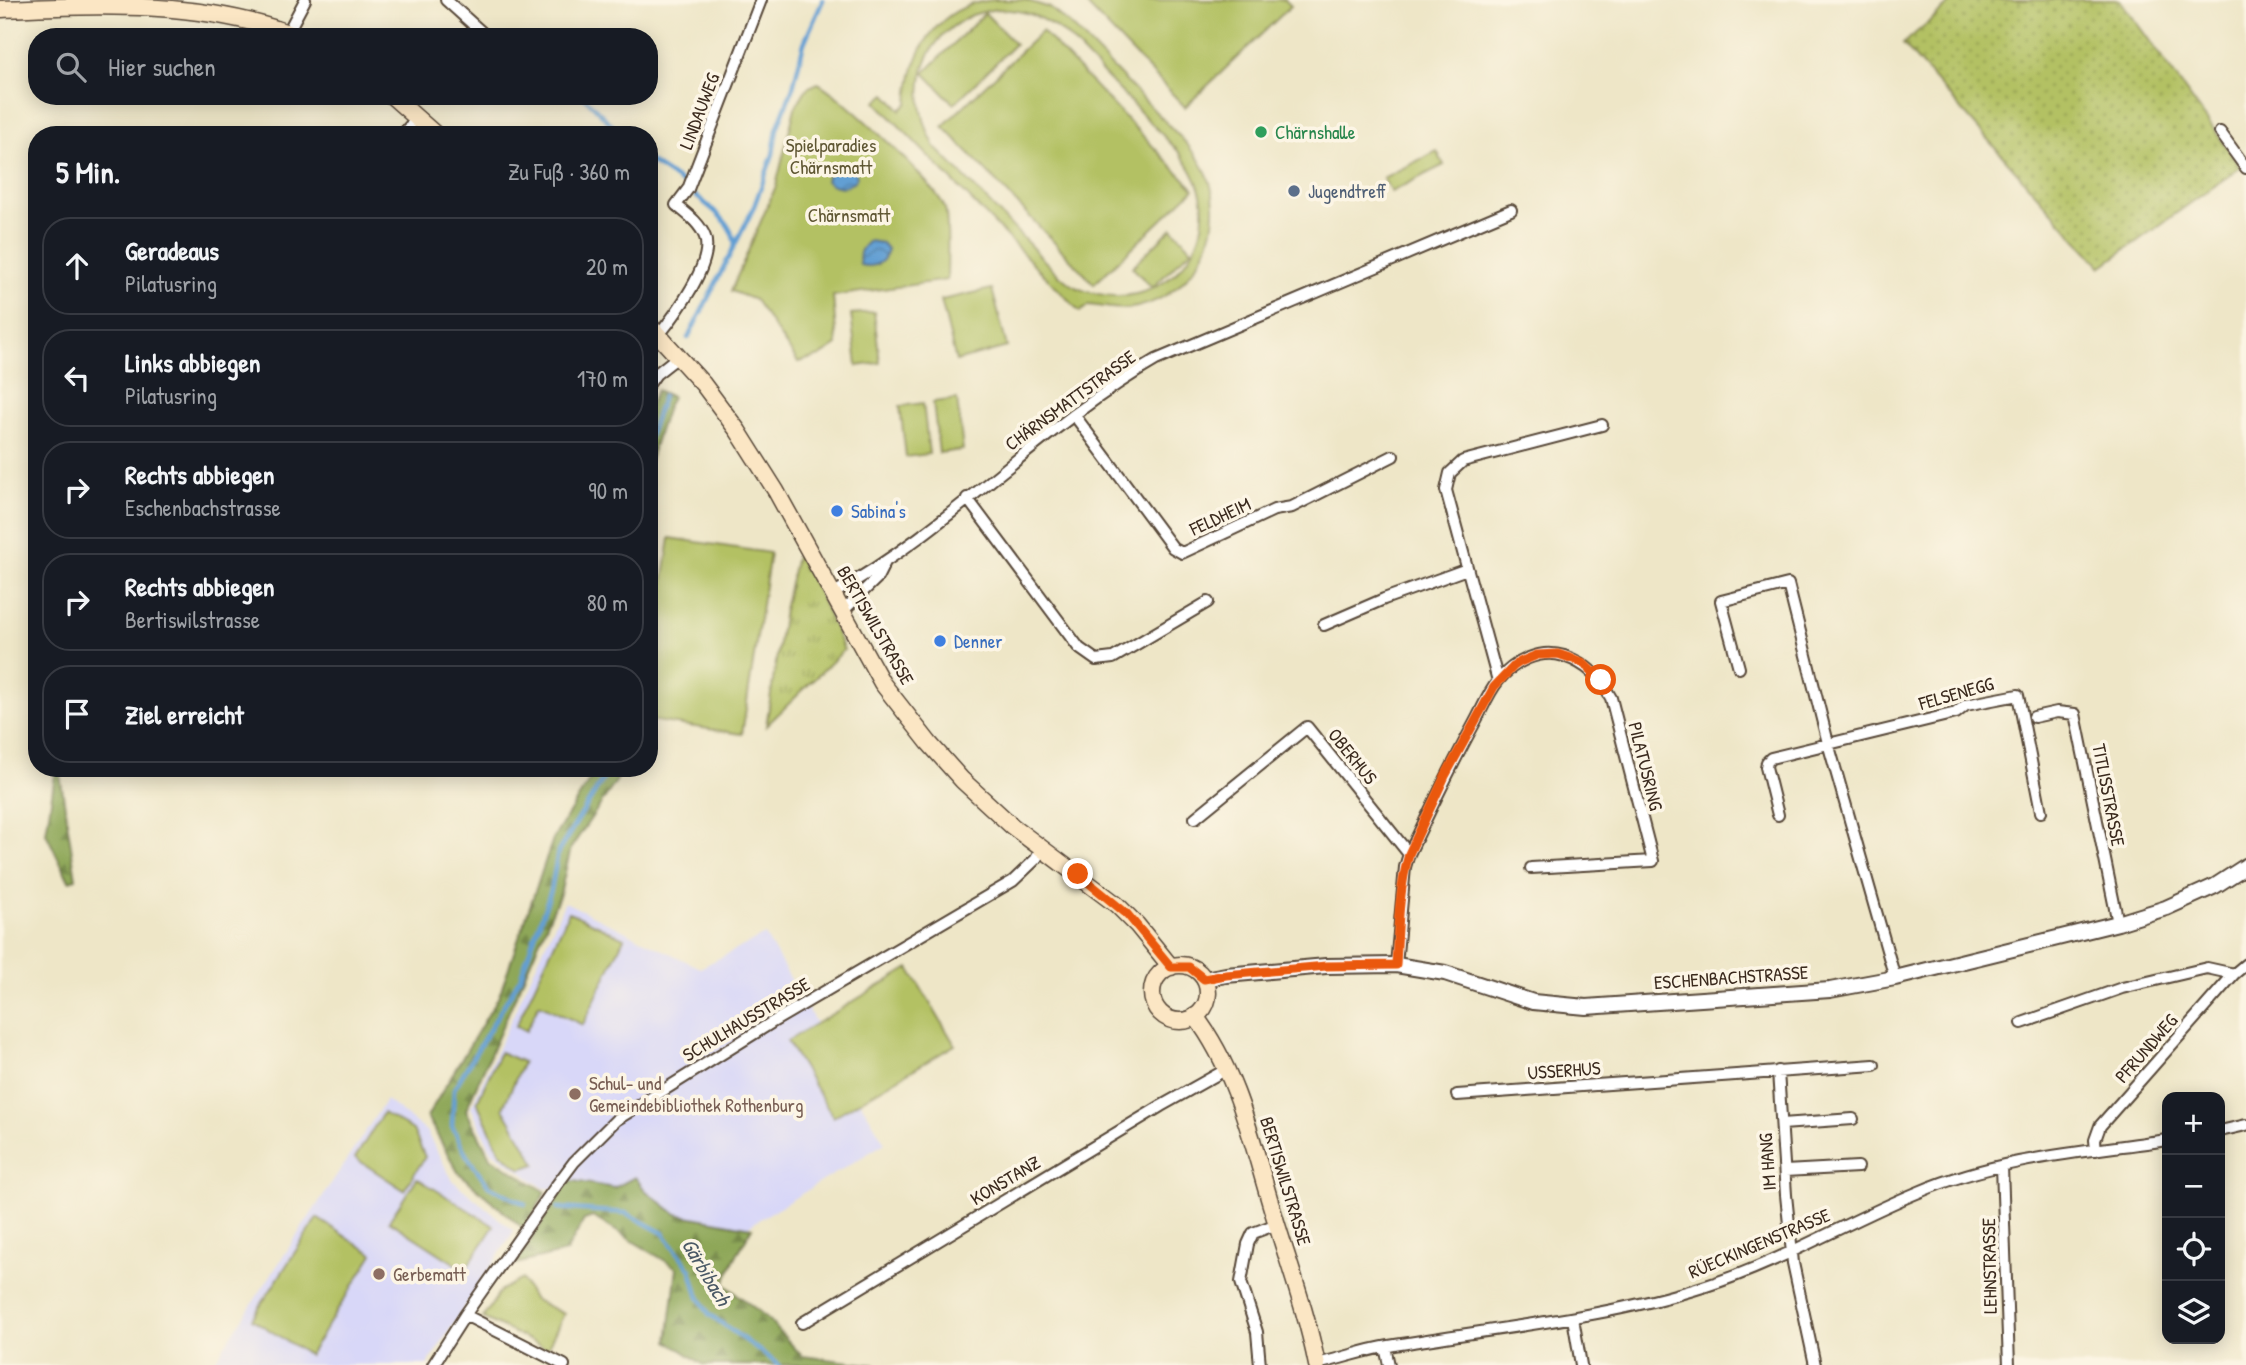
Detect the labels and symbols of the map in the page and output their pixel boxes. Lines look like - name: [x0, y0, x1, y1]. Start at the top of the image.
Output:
- street label: LINDAUWEG: [673, 69, 725, 153]
- place label: Chärnshalle: [1275, 119, 1356, 145]
- marker: Chärnshalle: [1253, 124, 1269, 140]
- park label: Spielparadies Chärnsmatt: [786, 132, 876, 180]
- place label: Jugendtreff: [1308, 178, 1386, 204]
- marker: Jugendtreff: [1286, 183, 1302, 199]
- park label: Chärnsmatt: [808, 202, 891, 228]
- street label: CHÄRNSMATTSTRASSE: [999, 343, 1141, 456]
- street label: FELDHEIM: [1184, 491, 1255, 542]
- place label: Sabina's: [851, 498, 906, 524]
- marker: Sabina's: [829, 503, 845, 519]
- street label: BERTISWILSTRASSE: [831, 561, 921, 690]
- place label: Denner: [954, 628, 1003, 654]
- marker: Denner: [932, 633, 948, 649]
- route start: [1585, 664, 1616, 695]
- street label: FELSENEGG: [1915, 670, 1996, 716]
- street label: PILATUSRING: [1622, 719, 1670, 813]
- street label: OBERHUS: [1322, 722, 1384, 790]
- street label: TITLISSTRASSE: [2086, 742, 2132, 849]
- route end: [1062, 858, 1093, 889]
- street label: ESCHENBACHSTRASSE: [1653, 959, 1810, 995]
- street label: SCHULHAUSSTRASSE: [677, 970, 815, 1067]
- street label: PFRUNDWEG: [2109, 1008, 2183, 1088]
- street label: USSERHUS: [1527, 1054, 1602, 1086]
- place label: Schul- und Gemeindebibliothek Rothenburg: [589, 1070, 803, 1118]
- marker: Schul- und Gemeindebibliothek Rothenburg: [567, 1086, 583, 1102]
- street label: BERTISWILSTRASSE: [1254, 1113, 1318, 1249]
- street label: IM HANG: [1752, 1132, 1782, 1192]
- street label: KONSTANZ: [965, 1149, 1045, 1211]
- street label: RÜECKINGENSTRASSE: [1684, 1201, 1834, 1285]
- street label: LEHNSTRASSE: [1975, 1217, 2003, 1314]
- water label: Gärbibach: [675, 1233, 738, 1312]
- place label: Gerbematt: [393, 1261, 466, 1287]
- marker: Gerbematt: [371, 1266, 387, 1282]

